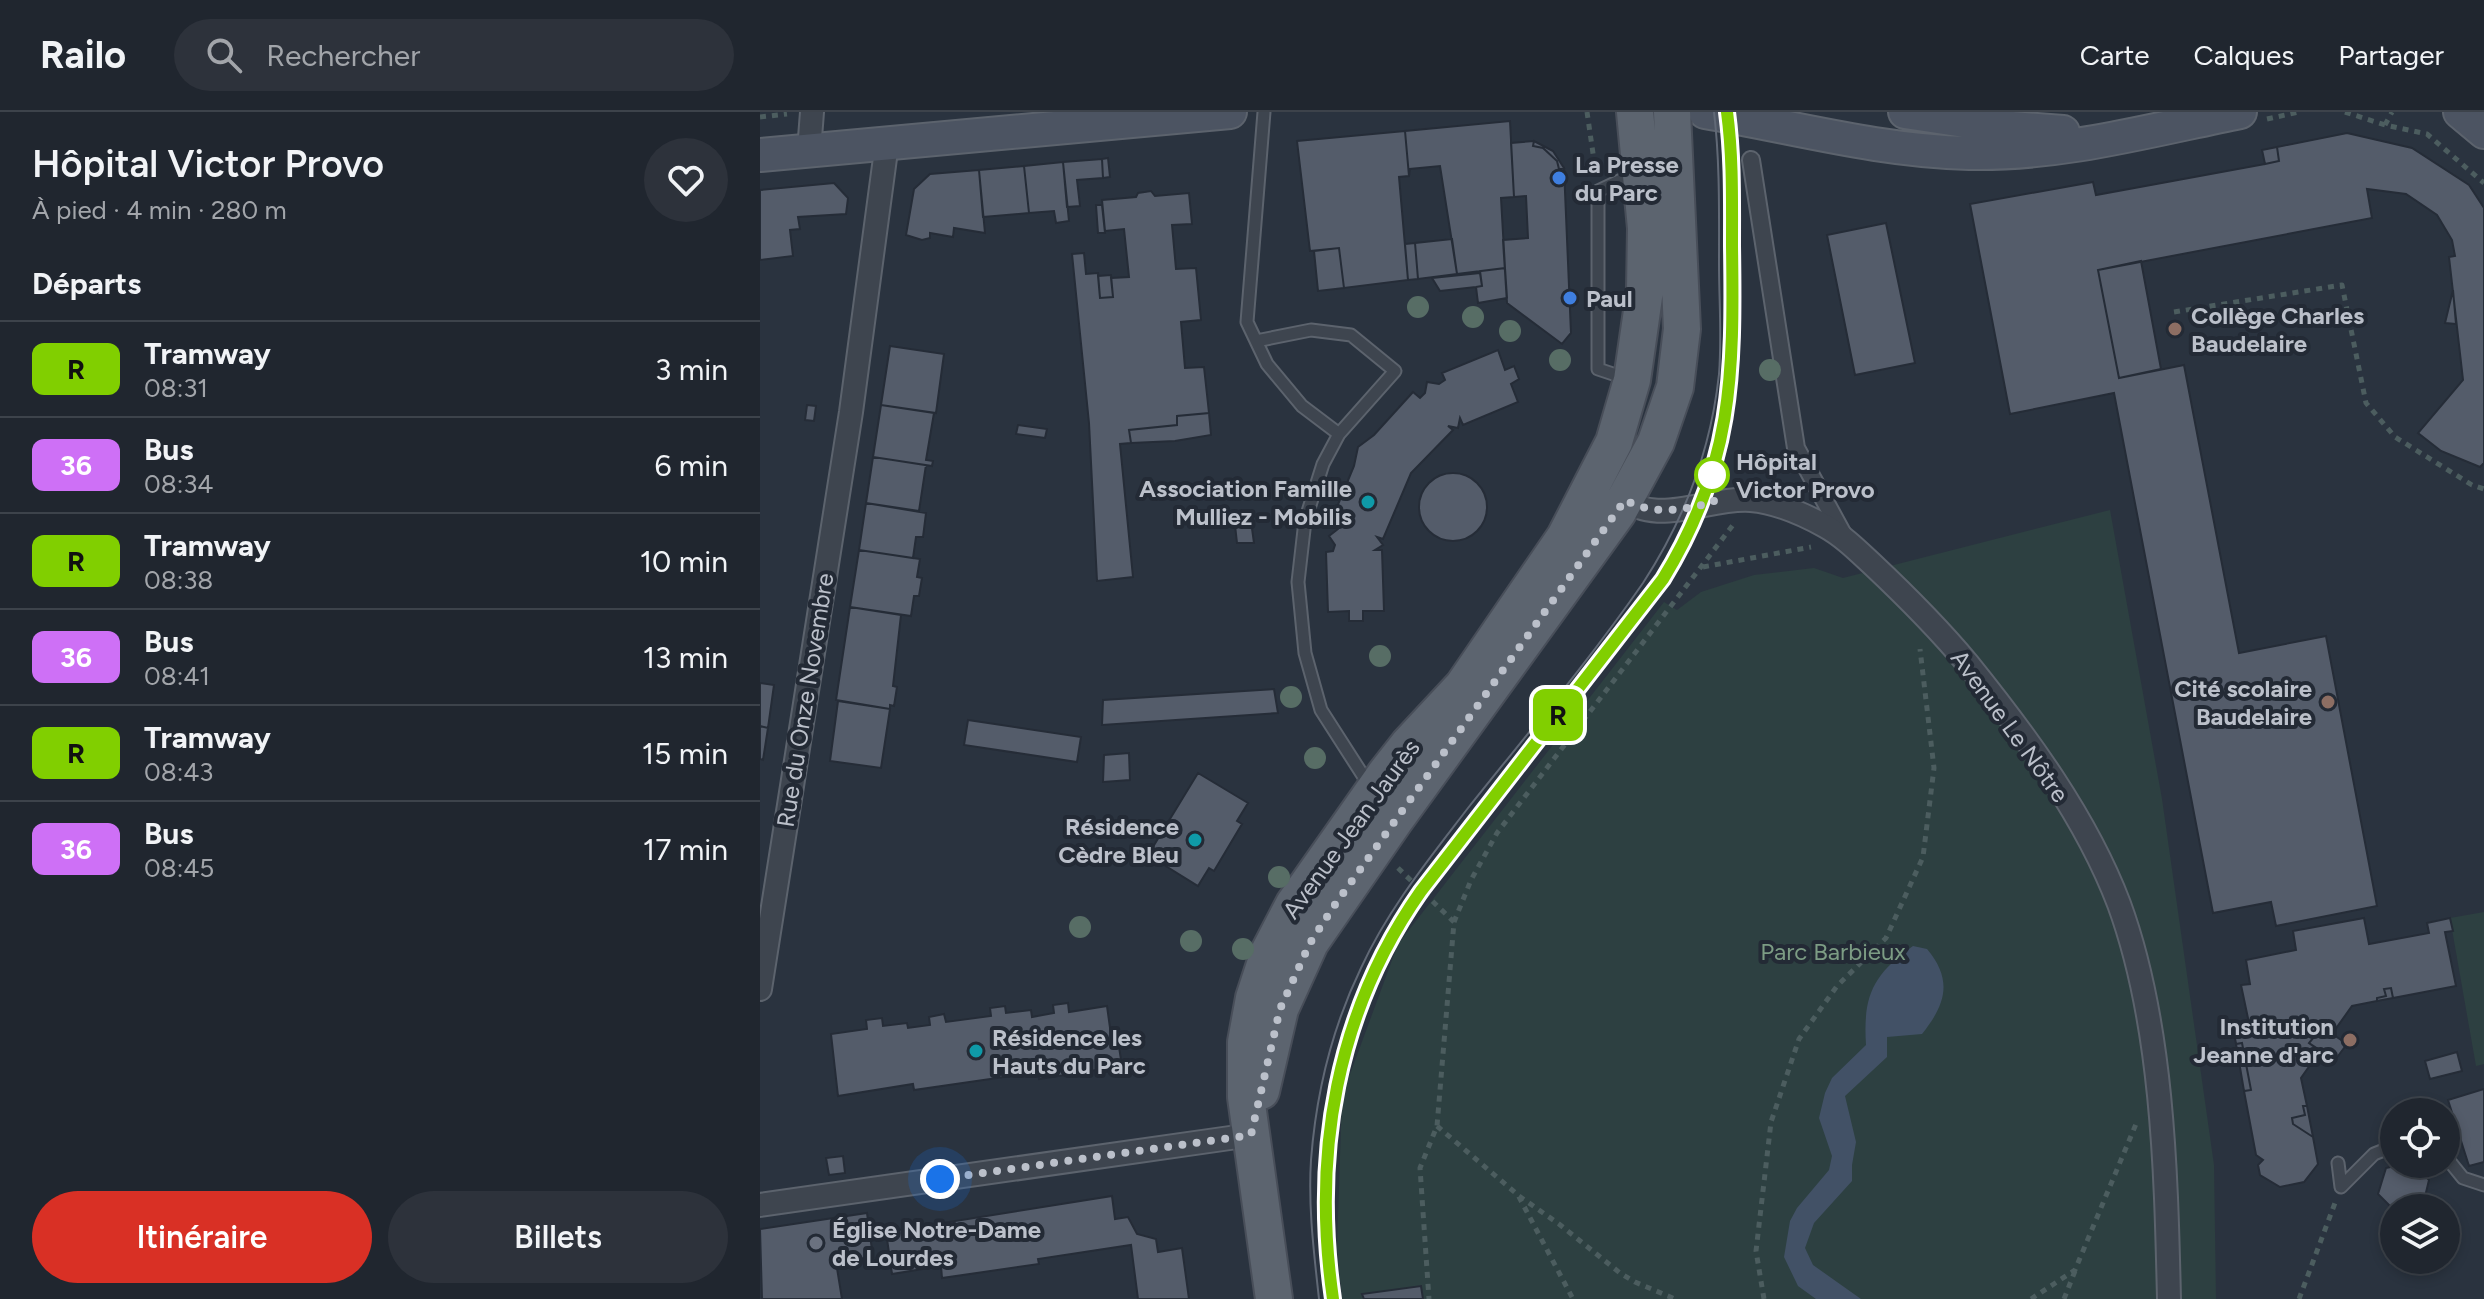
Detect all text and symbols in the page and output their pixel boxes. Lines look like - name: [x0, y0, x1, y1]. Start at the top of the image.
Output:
- search box: [174, 19, 734, 91]
- text: Railo: [40, 32, 126, 78]
- icon: search: [202, 33, 246, 77]
- text: Rechercher: [266, 37, 420, 74]
- text: Carte: [2080, 38, 2150, 72]
- text: Calques: [2194, 38, 2294, 72]
- text: Partager: [2338, 38, 2444, 72]
- button: heart: [644, 138, 728, 222]
- text: Hôpital Victor Provo: [32, 141, 384, 187]
- place label: La Presse du Parc: [1575, 150, 1679, 207]
- marker: La Presse du Parc: [1550, 169, 1568, 187]
- text: À pied · 4 min · 280 m: [32, 194, 287, 226]
- text: Départs: [32, 265, 141, 302]
- place label: Paul: [1586, 284, 1633, 313]
- marker: Paul: [1561, 289, 1579, 307]
- place label: Collège Charles Baudelaire: [2191, 301, 2364, 358]
- marker: Collège Charles Baudelaire: [2166, 320, 2184, 338]
- text: Tramway: [144, 335, 271, 372]
- text: 3 min: [655, 351, 728, 388]
- text: R: [67, 352, 85, 386]
- text: 08:31: [144, 372, 208, 404]
- text: Bus: [144, 431, 193, 468]
- text: 6 min: [654, 447, 728, 484]
- place label: Hôpital Victor Provo: [1736, 447, 1875, 504]
- text: 36: [60, 448, 92, 482]
- marker: Hôpital Victor Provo: [1695, 458, 1729, 492]
- text: 08:34: [144, 468, 214, 500]
- place label: Association Famille Mulliez - Mobilis: [1139, 474, 1352, 531]
- marker: Association Famille Mulliez - Mobilis: [1359, 493, 1377, 511]
- text: Tramway: [144, 527, 271, 564]
- text: 10 min: [640, 543, 728, 580]
- text: R: [67, 544, 85, 578]
- text: 08:38: [144, 564, 213, 596]
- street label: Rue du Onze Novembre: [771, 571, 839, 829]
- text: Bus: [144, 623, 193, 660]
- text: 13 min: [643, 639, 728, 676]
- text: 36: [60, 640, 92, 674]
- street label: Avenue Le Nôtre: [1945, 644, 2075, 808]
- text: 08:41: [144, 660, 210, 692]
- place label: Cité scolaire Baudelaire: [2174, 674, 2312, 731]
- line badge: R: [1532, 689, 1584, 741]
- marker: Cité scolaire Baudelaire: [2319, 693, 2337, 711]
- text: R: [1549, 698, 1567, 732]
- text: Tramway: [144, 719, 271, 756]
- street label: Avenue Jean Jaurès: [1276, 734, 1426, 924]
- text: 15 min: [642, 735, 728, 772]
- text: R: [67, 736, 85, 770]
- text: 08:43: [144, 756, 214, 788]
- place label: Résidence Cèdre Bleu: [1058, 812, 1179, 869]
- text: Bus: [144, 815, 193, 852]
- text: 17 min: [643, 831, 728, 868]
- marker: Résidence Cèdre Bleu: [1186, 831, 1204, 849]
- text: 36: [60, 832, 92, 866]
- text: 08:45: [144, 852, 214, 884]
- park label: Parc Barbieux: [1760, 937, 1906, 966]
- place label: Institution Jeanne d'arc: [2193, 1012, 2334, 1069]
- place label: Résidence les Hauts du Parc: [992, 1023, 1146, 1080]
- marker: Institution Jeanne d'arc: [2341, 1031, 2359, 1049]
- marker: Résidence les Hauts du Parc: [967, 1042, 985, 1060]
- map controls: [2380, 1098, 2460, 1274]
- button: locate: [2380, 1098, 2460, 1178]
- your location: [920, 1159, 960, 1199]
- button: Itinéraire: [32, 1191, 372, 1283]
- button: Billets: [388, 1191, 728, 1283]
- button: layers: [2380, 1194, 2460, 1274]
- place label: Église Notre-Dame de Lourdes: [832, 1215, 1041, 1272]
- marker: Église Notre-Dame de Lourdes: [807, 1234, 825, 1252]

